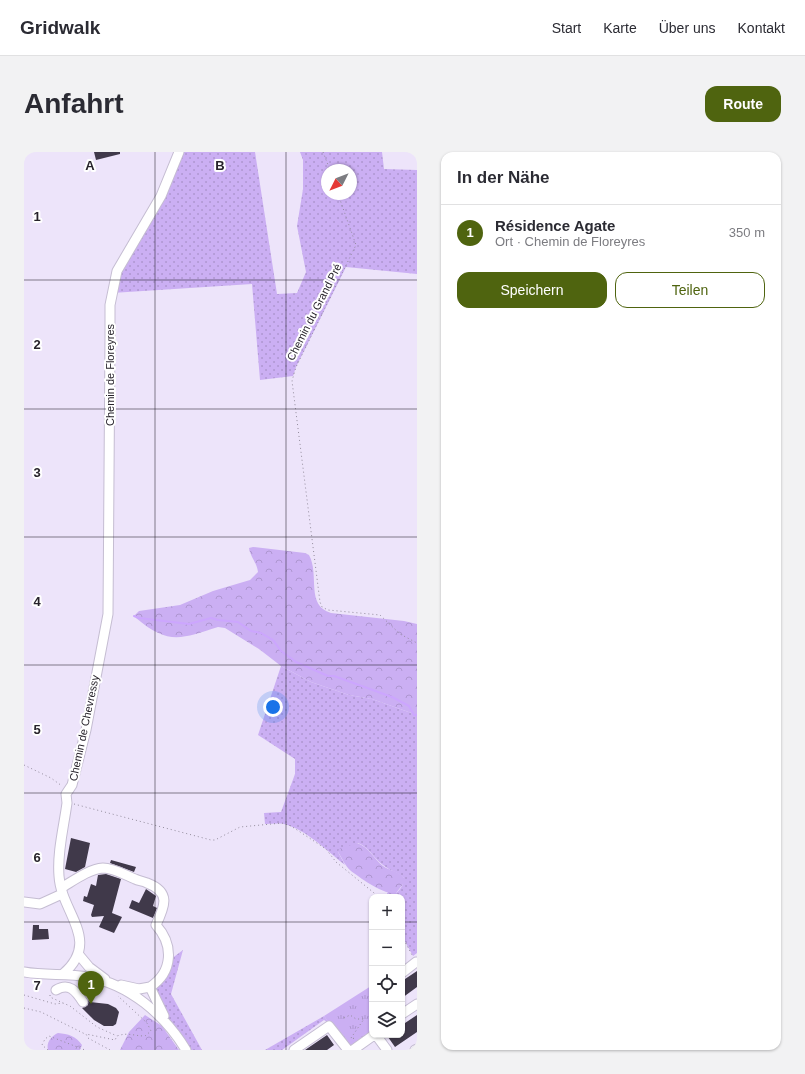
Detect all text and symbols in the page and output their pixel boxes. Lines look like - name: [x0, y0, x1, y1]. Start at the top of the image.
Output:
- text: Gridwalk: [20, 17, 100, 38]
- text: Start: [552, 20, 581, 36]
- text: Karte: [603, 20, 637, 36]
- text: Über uns: [659, 20, 716, 36]
- text: Kontakt: [738, 20, 785, 36]
- button: Route: [705, 86, 781, 122]
- text: Anfahrt: [24, 88, 124, 119]
- text: A: [85, 158, 95, 173]
- text: B: [215, 158, 225, 173]
- north arrow: [321, 164, 357, 200]
- text: In der Nähe: [457, 168, 550, 187]
- text: 1: [33, 209, 41, 224]
- text: Résidence Agate: [495, 217, 615, 234]
- text: 1: [466, 225, 474, 240]
- text: 350 m: [729, 225, 765, 240]
- text: Ort · Chemin de Floreyres: [495, 234, 645, 249]
- street label: Chemin du Grand Pré: [284, 262, 344, 362]
- button: Speichern: [457, 272, 607, 308]
- button: Teilen: [615, 272, 765, 308]
- street label: Chemin de Floreyres: [104, 323, 116, 426]
- text: 2: [33, 337, 41, 352]
- text: 3: [33, 465, 41, 480]
- text: 4: [33, 594, 41, 609]
- street label: Chemin de Chevressy: [67, 673, 101, 782]
- your location: [263, 697, 283, 717]
- text: 5: [33, 722, 41, 737]
- text: 6: [33, 850, 41, 865]
- map controls: [369, 894, 405, 1038]
- button: +: [369, 894, 405, 930]
- button: −: [369, 930, 405, 966]
- button: locate: [369, 966, 405, 1002]
- pin: 1: [78, 971, 104, 1004]
- text: 7: [33, 978, 41, 993]
- button: layers: [369, 1002, 405, 1038]

